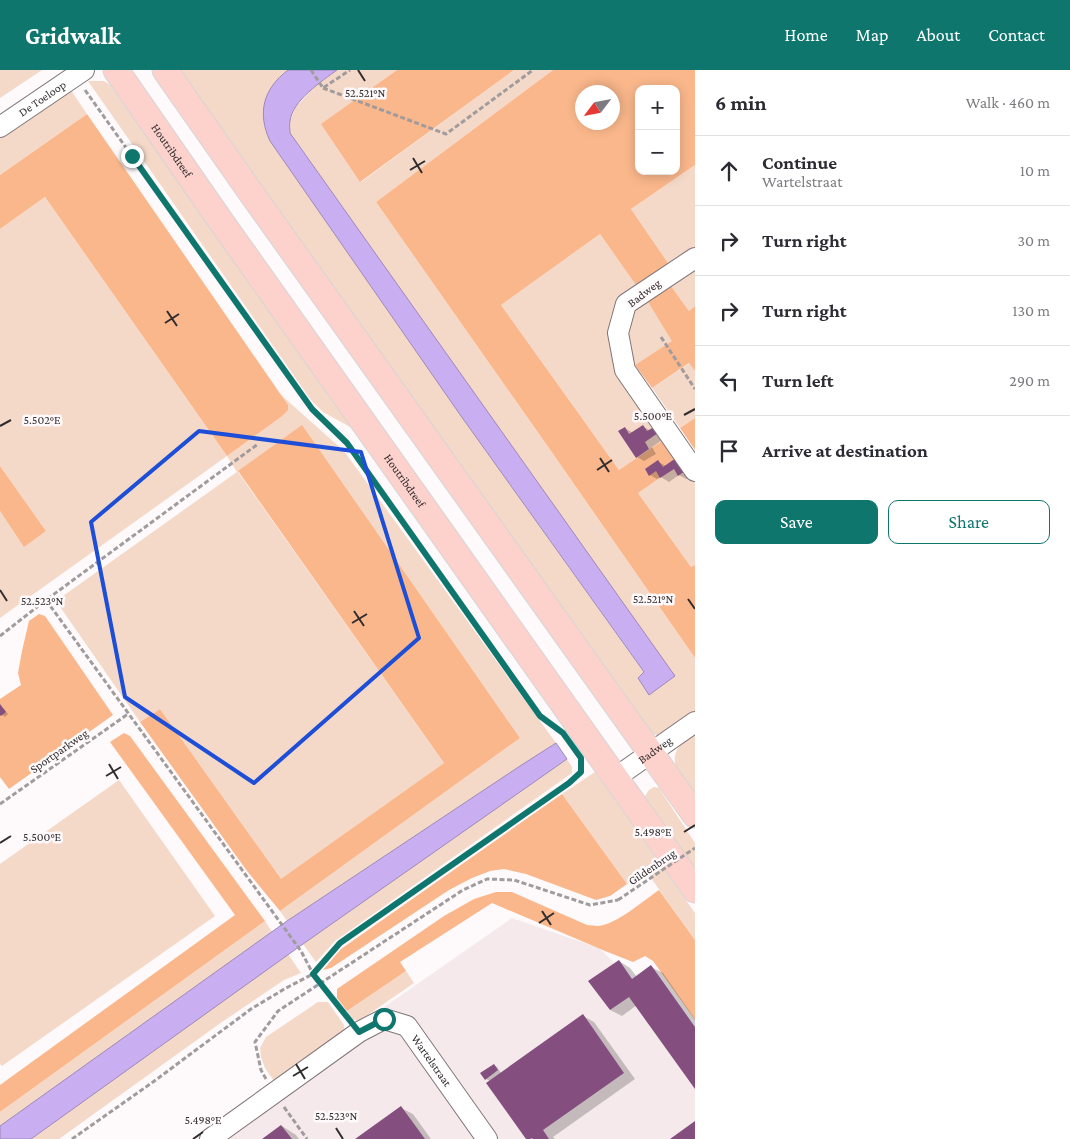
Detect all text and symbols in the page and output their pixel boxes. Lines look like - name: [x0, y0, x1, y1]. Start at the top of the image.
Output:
- text: Gridwalk: [25, 22, 121, 49]
- text: Home: [785, 25, 828, 45]
- text: Map: [856, 25, 888, 45]
- text: About: [916, 25, 960, 45]
- text: Contact: [988, 25, 1045, 45]
- street label: De Toeloop: [16, 77, 69, 119]
- north arrow: [575, 85, 620, 130]
- map controls: [635, 85, 680, 175]
- button: +: [635, 85, 680, 130]
- text: 52.521°N: [345, 86, 385, 100]
- text: 6 min: [715, 91, 766, 115]
- text: Walk · 460 m: [966, 94, 1050, 111]
- street label: Houtribdreef: [148, 121, 196, 181]
- button: −: [635, 130, 680, 175]
- route end: [121, 145, 144, 168]
- text: Continue: [762, 152, 837, 173]
- icon: ahead: [715, 157, 743, 185]
- text: 10 m: [1020, 162, 1050, 179]
- text: Wartelstraat: [762, 173, 843, 190]
- icon: right: [715, 227, 743, 255]
- text: Turn right: [762, 230, 847, 251]
- text: 30 m: [1018, 232, 1050, 249]
- street label: Badweg: [625, 276, 664, 310]
- icon: right: [715, 297, 743, 325]
- text: Turn right: [762, 300, 847, 321]
- text: 130 m: [1012, 302, 1050, 319]
- icon: left: [715, 367, 743, 395]
- text: Turn left: [762, 370, 834, 391]
- text: 290 m: [1009, 372, 1050, 389]
- text: 5.500°E: [634, 409, 673, 423]
- text: 5.502°E: [24, 413, 61, 427]
- icon: arrive: [715, 437, 743, 465]
- text: Arrive at destination: [762, 440, 928, 461]
- street label: Houtribdreef: [381, 451, 429, 511]
- button: Save: [715, 500, 878, 544]
- button: Share: [888, 500, 1050, 544]
- text: 52.521°N: [633, 592, 673, 606]
- text: 52.523°N: [21, 594, 63, 608]
- street label: Sportparkweg: [27, 726, 91, 776]
- street label: Badweg: [635, 733, 675, 767]
- text: 5.498°E: [634, 825, 672, 839]
- text: 5.500°E: [23, 830, 62, 844]
- street label: Gildenbrug: [625, 846, 679, 888]
- route start: [373, 1008, 396, 1031]
- street label: Wartelstraat: [408, 1032, 455, 1090]
- text: 52.523°N: [315, 1109, 357, 1123]
- text: 5.498°E: [184, 1113, 222, 1127]

